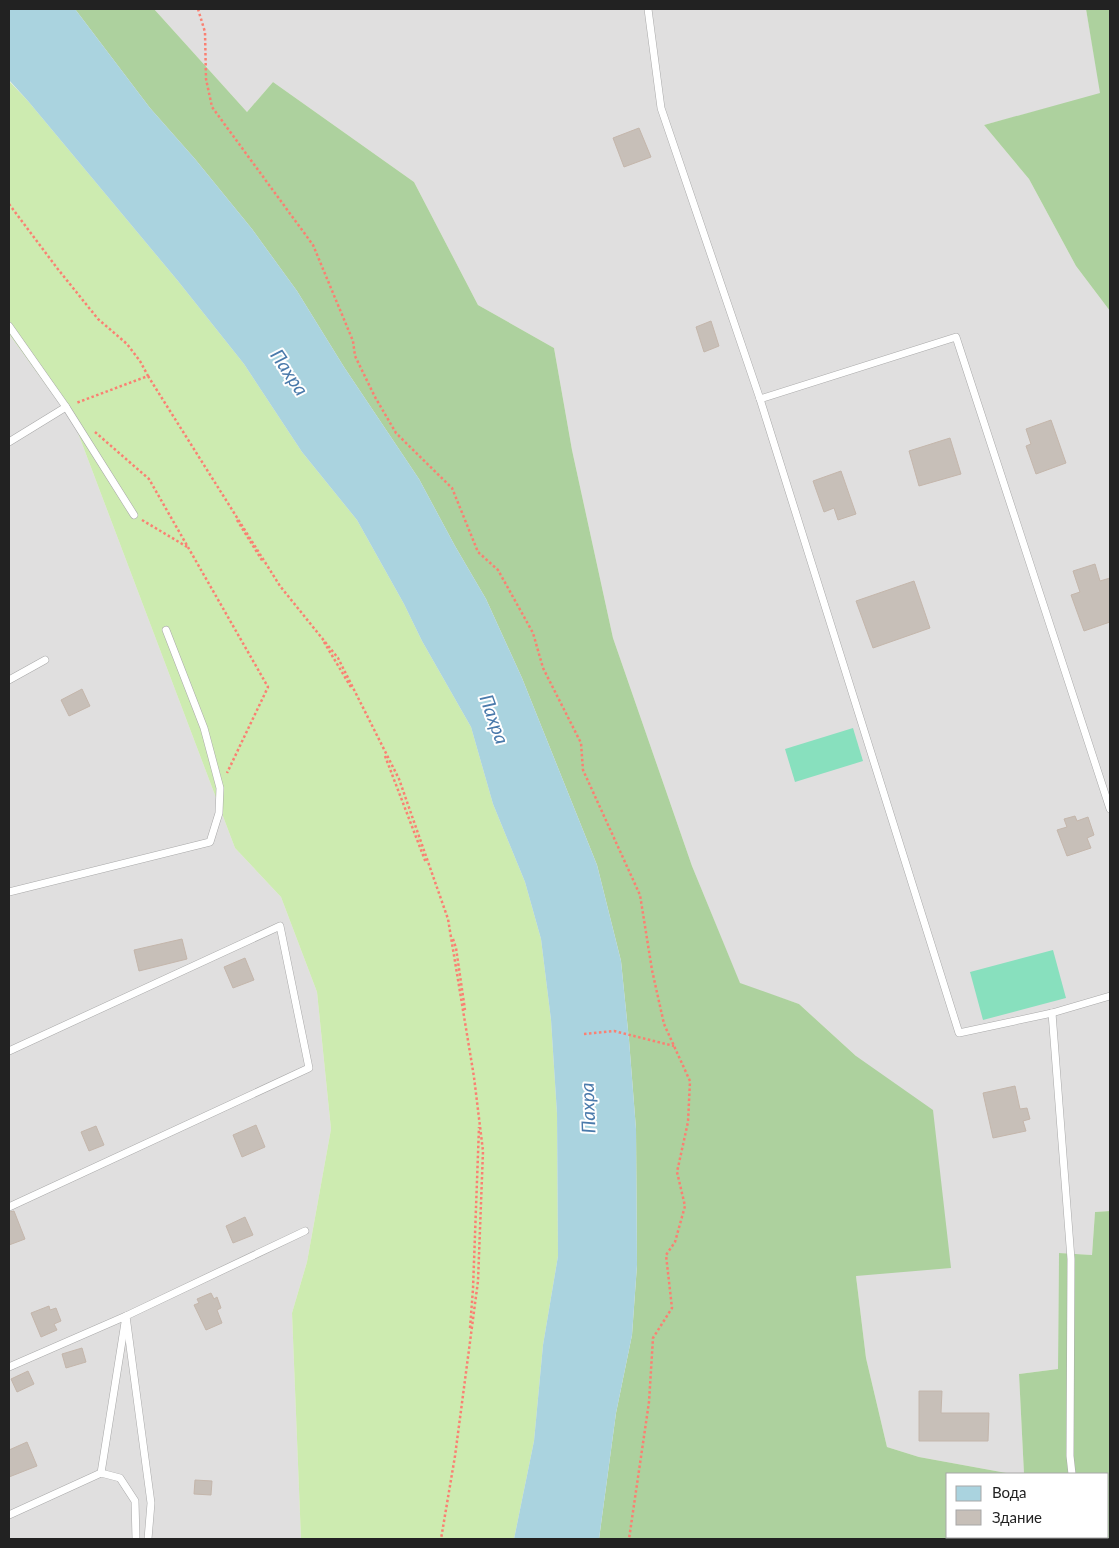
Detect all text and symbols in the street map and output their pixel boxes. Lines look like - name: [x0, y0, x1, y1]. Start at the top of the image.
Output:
- water label: Пахра: [266, 344, 314, 400]
- water label: Пахра: [475, 691, 515, 747]
- water label: Пахра: [575, 1082, 599, 1134]
- legend: [946, 1473, 1109, 1538]
- text: Вода: [992, 1483, 1027, 1501]
- text: Здание: [992, 1508, 1042, 1526]

